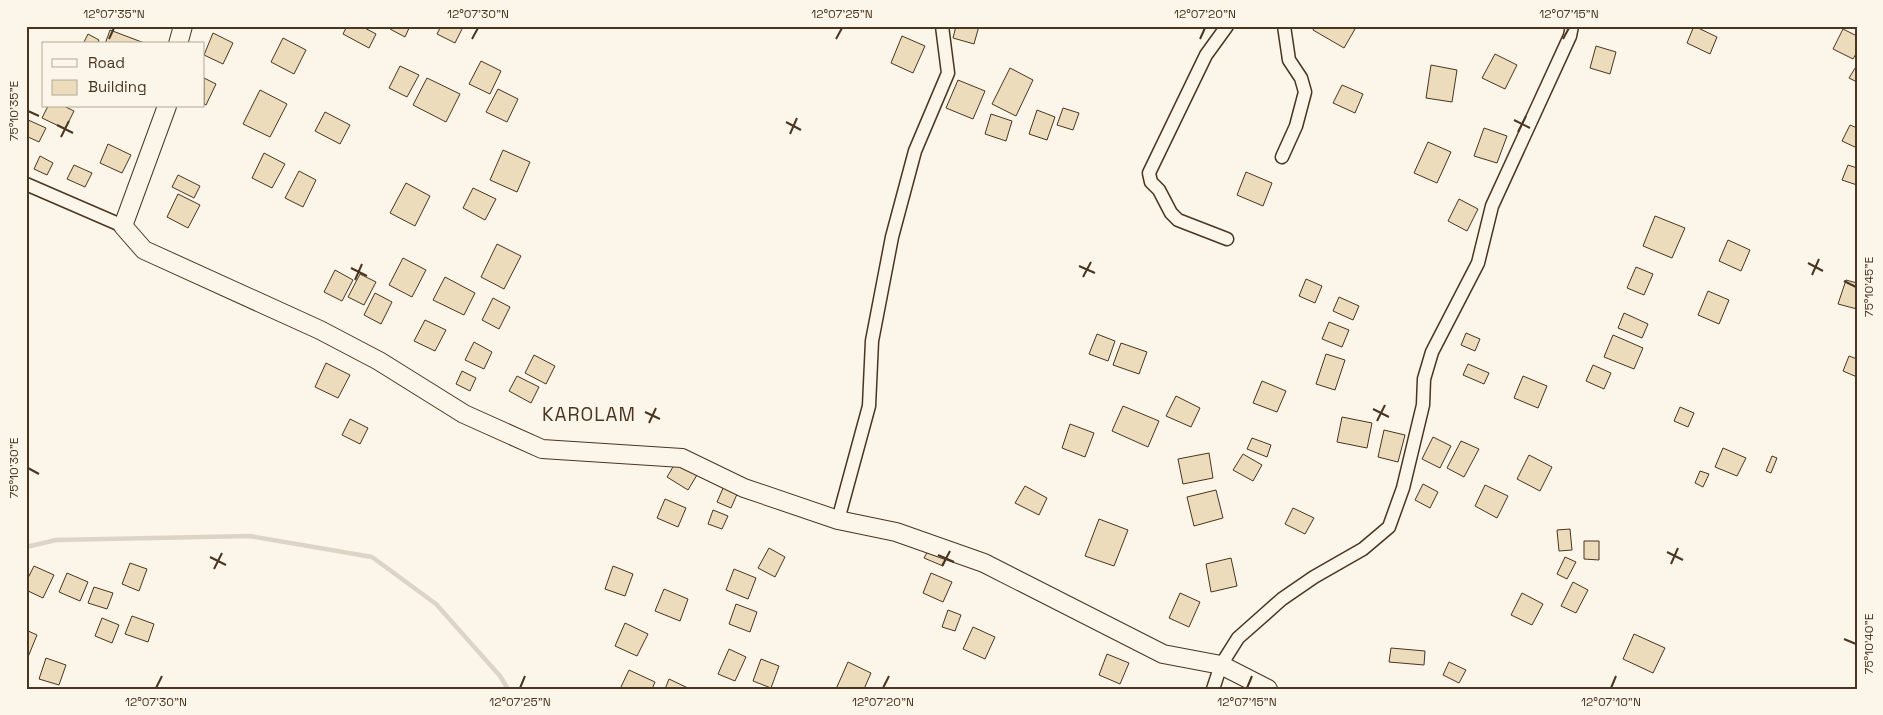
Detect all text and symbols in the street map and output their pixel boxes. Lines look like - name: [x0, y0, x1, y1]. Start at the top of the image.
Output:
- text: 12°07'35"N: [83, 6, 145, 22]
- text: 12°07'30"N: [447, 6, 509, 22]
- text: 12°07'25"N: [811, 6, 873, 22]
- text: 12°07'20"N: [1174, 6, 1236, 22]
- text: 12°07'15"N: [1539, 6, 1599, 22]
- legend: [42, 42, 205, 108]
- text: Road: [88, 53, 125, 72]
- text: Building: [88, 77, 147, 96]
- text: 75°10'35"E: [6, 80, 22, 141]
- text: 75°10'45"E: [1861, 257, 1877, 317]
- district label: KAROLAM: [542, 402, 636, 427]
- text: 75°10'30"E: [6, 437, 22, 499]
- text: 75°10'40"E: [1861, 613, 1877, 674]
- text: 12°07'30"N: [125, 694, 187, 710]
- text: 12°07'25"N: [489, 694, 551, 710]
- text: 12°07'20"N: [852, 694, 914, 710]
- text: 12°07'15"N: [1217, 694, 1277, 710]
- text: 12°07'10"N: [1581, 694, 1641, 710]

